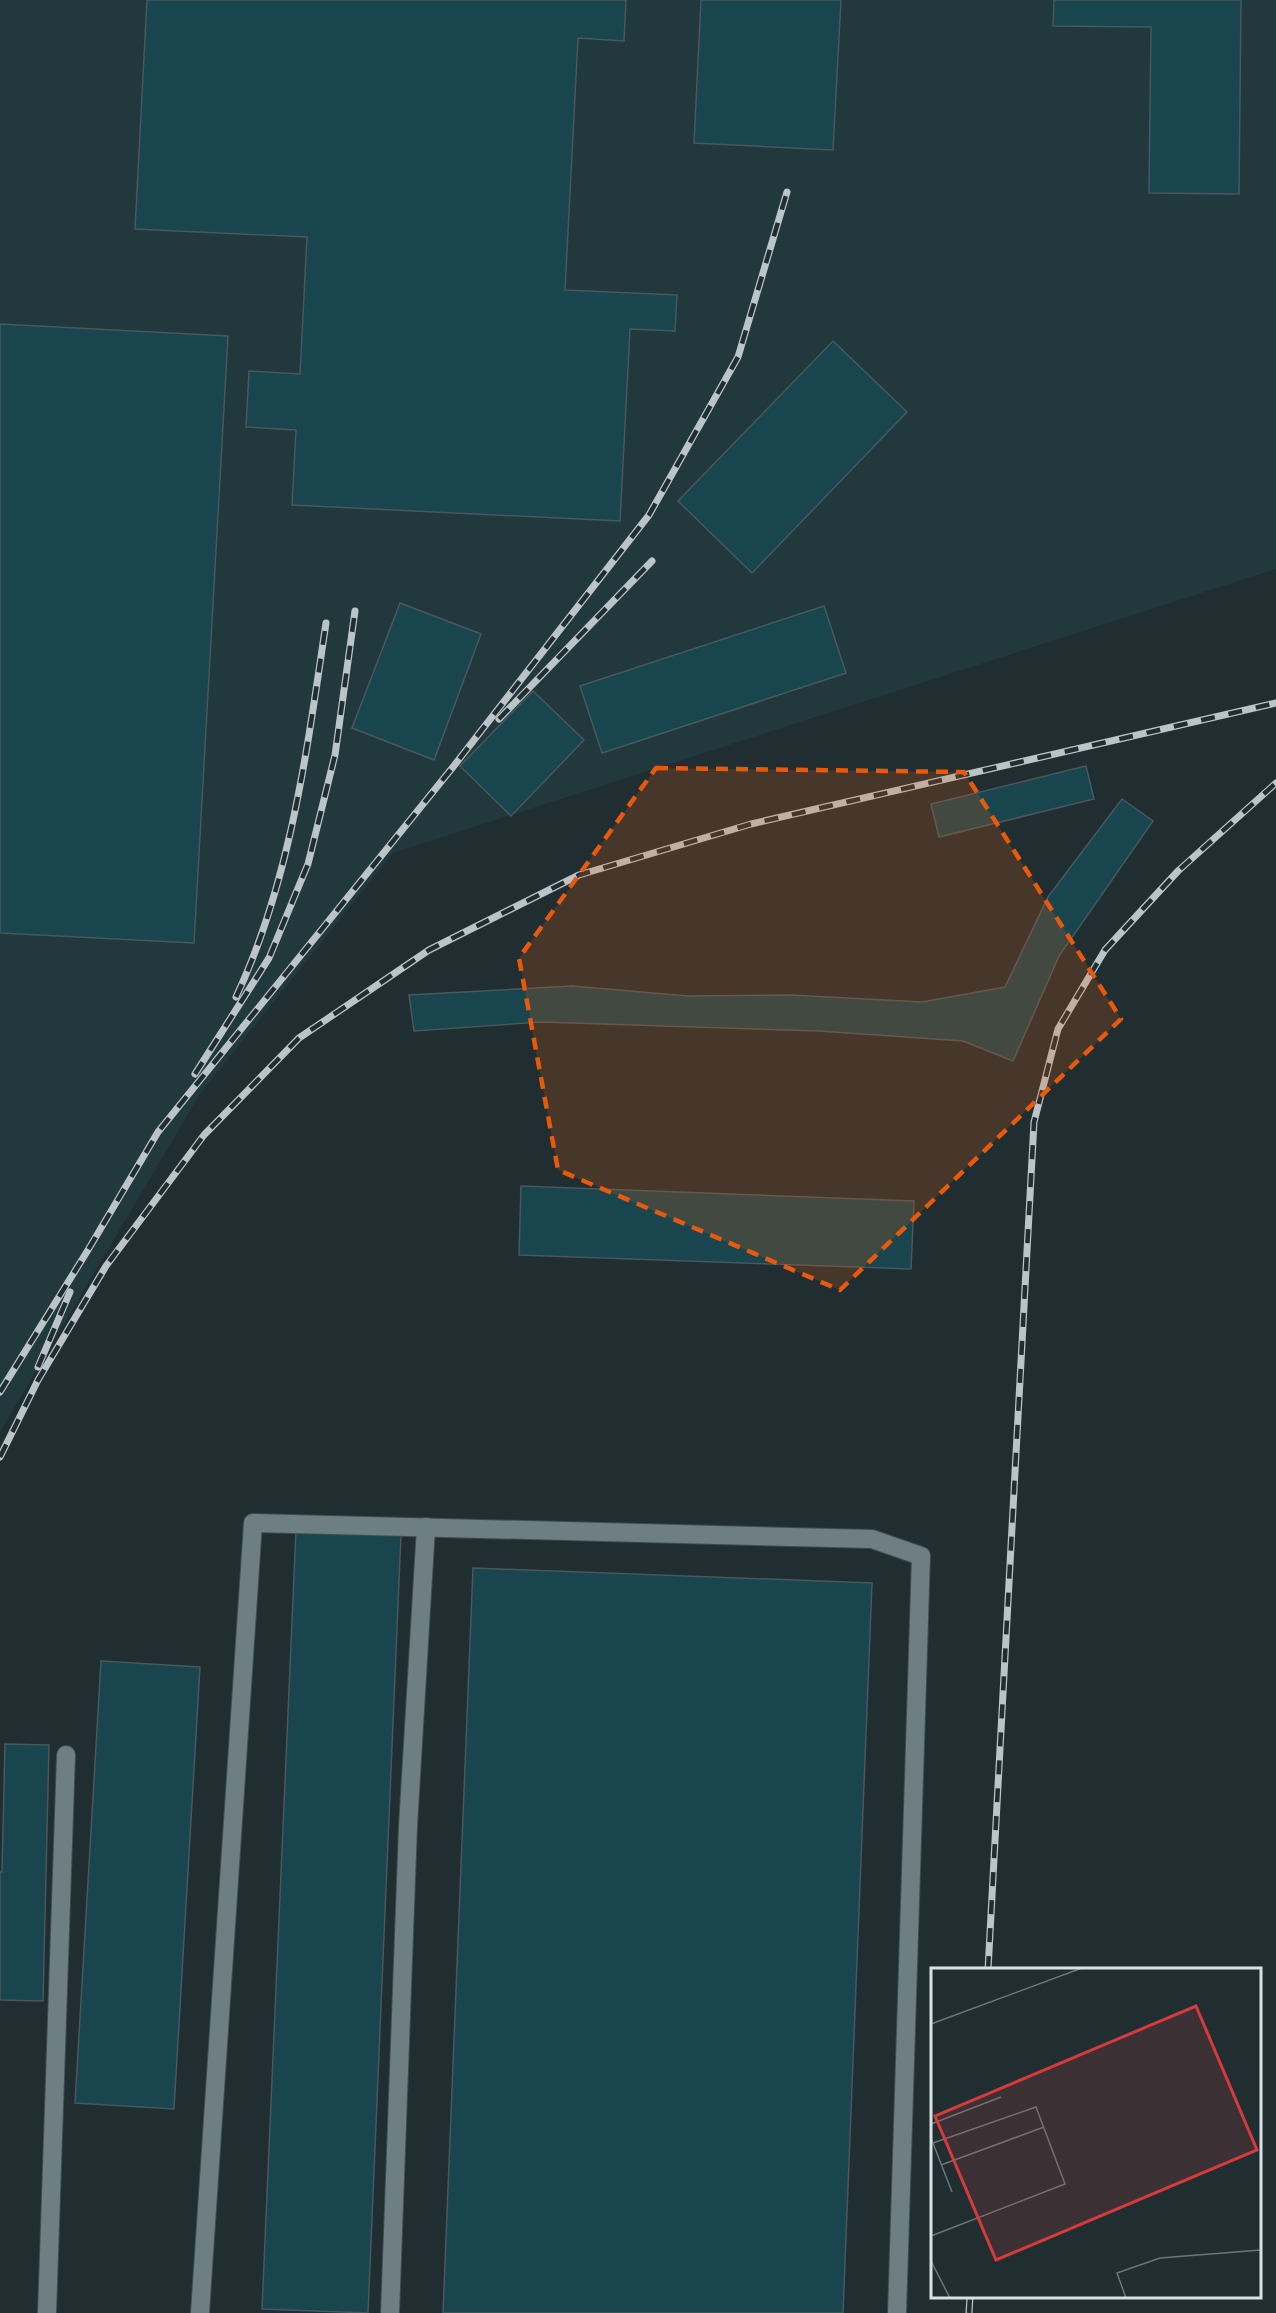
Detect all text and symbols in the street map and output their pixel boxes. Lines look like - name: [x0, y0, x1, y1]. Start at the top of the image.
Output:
- inset map: [931, 1968, 1261, 2298]

